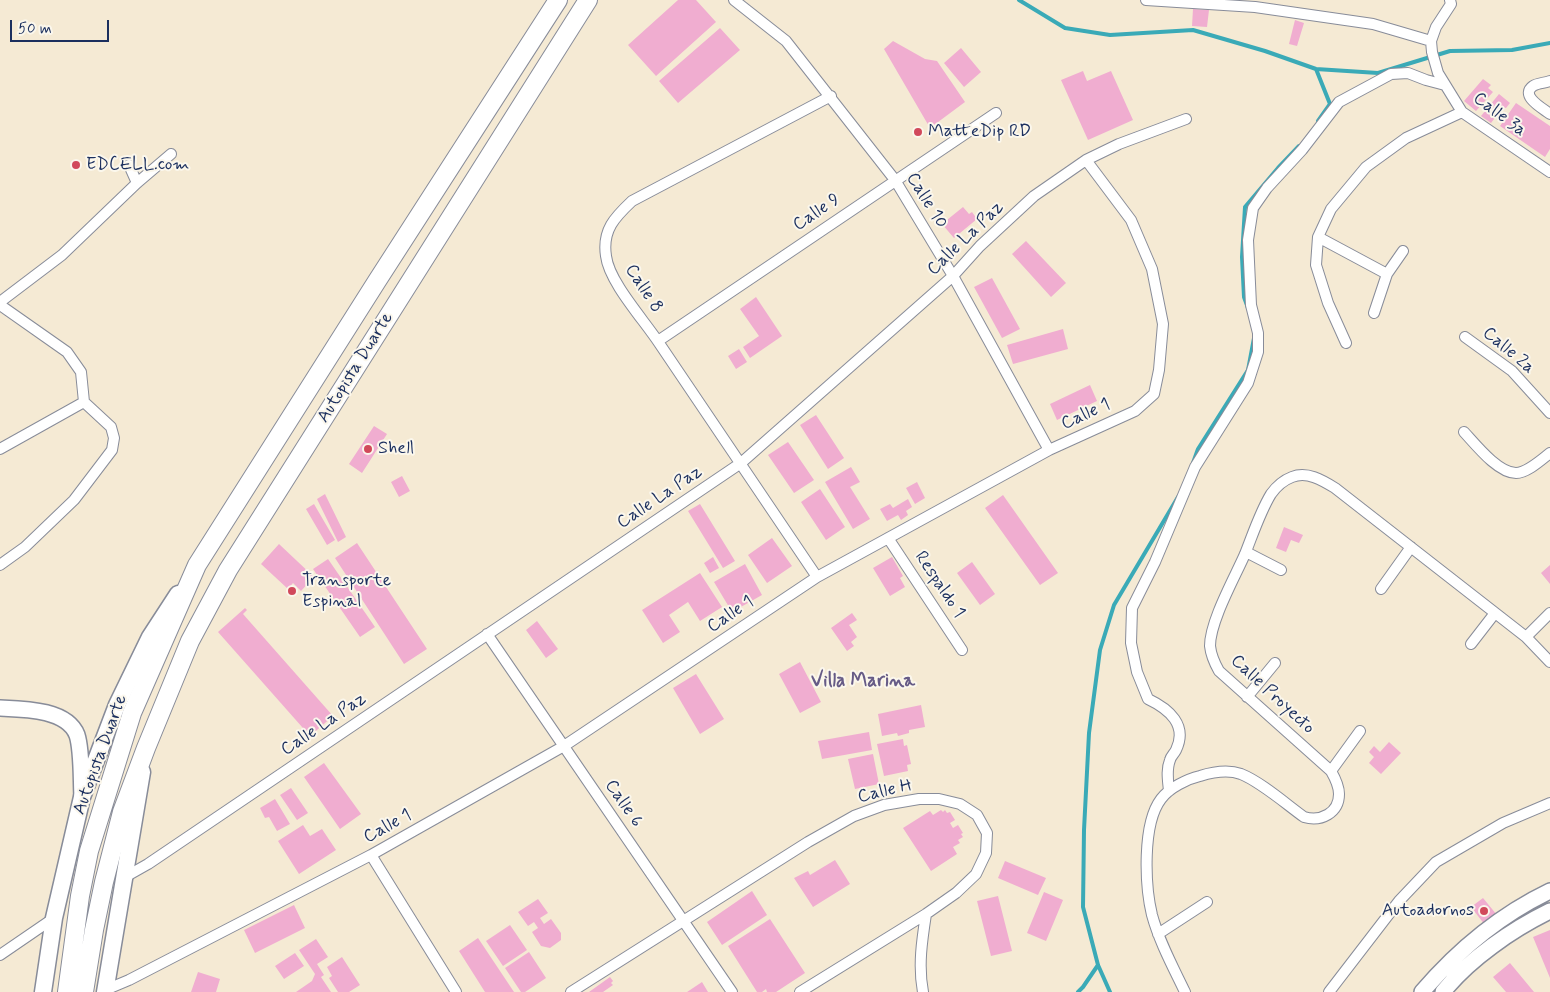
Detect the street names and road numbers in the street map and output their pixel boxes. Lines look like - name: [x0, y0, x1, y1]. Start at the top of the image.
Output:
- street label: Calle 3a: [1468, 88, 1530, 142]
- street label: Calle 10: [900, 169, 952, 233]
- street label: Calle 9: [789, 189, 845, 237]
- street label: Calle La Paz: [923, 197, 1009, 281]
- street label: Calle 8: [619, 261, 667, 317]
- street label: Autopista Duarte: [313, 309, 399, 427]
- street label: Calle 2a: [1477, 323, 1539, 379]
- street label: Calle 1: [1058, 394, 1114, 436]
- street label: Calle La Paz: [613, 462, 707, 534]
- street label: Respaldo 1: [909, 547, 969, 623]
- street label: Calle 1: [704, 592, 758, 638]
- street label: Calle Proyecto: [1225, 651, 1319, 739]
- street label: Calle La Paz: [277, 689, 371, 761]
- street label: Autopista Duarte: [69, 692, 133, 818]
- street label: Calle H: [856, 775, 914, 809]
- street label: Calle 6: [599, 776, 647, 832]
- street label: Calle 1: [360, 805, 416, 849]

